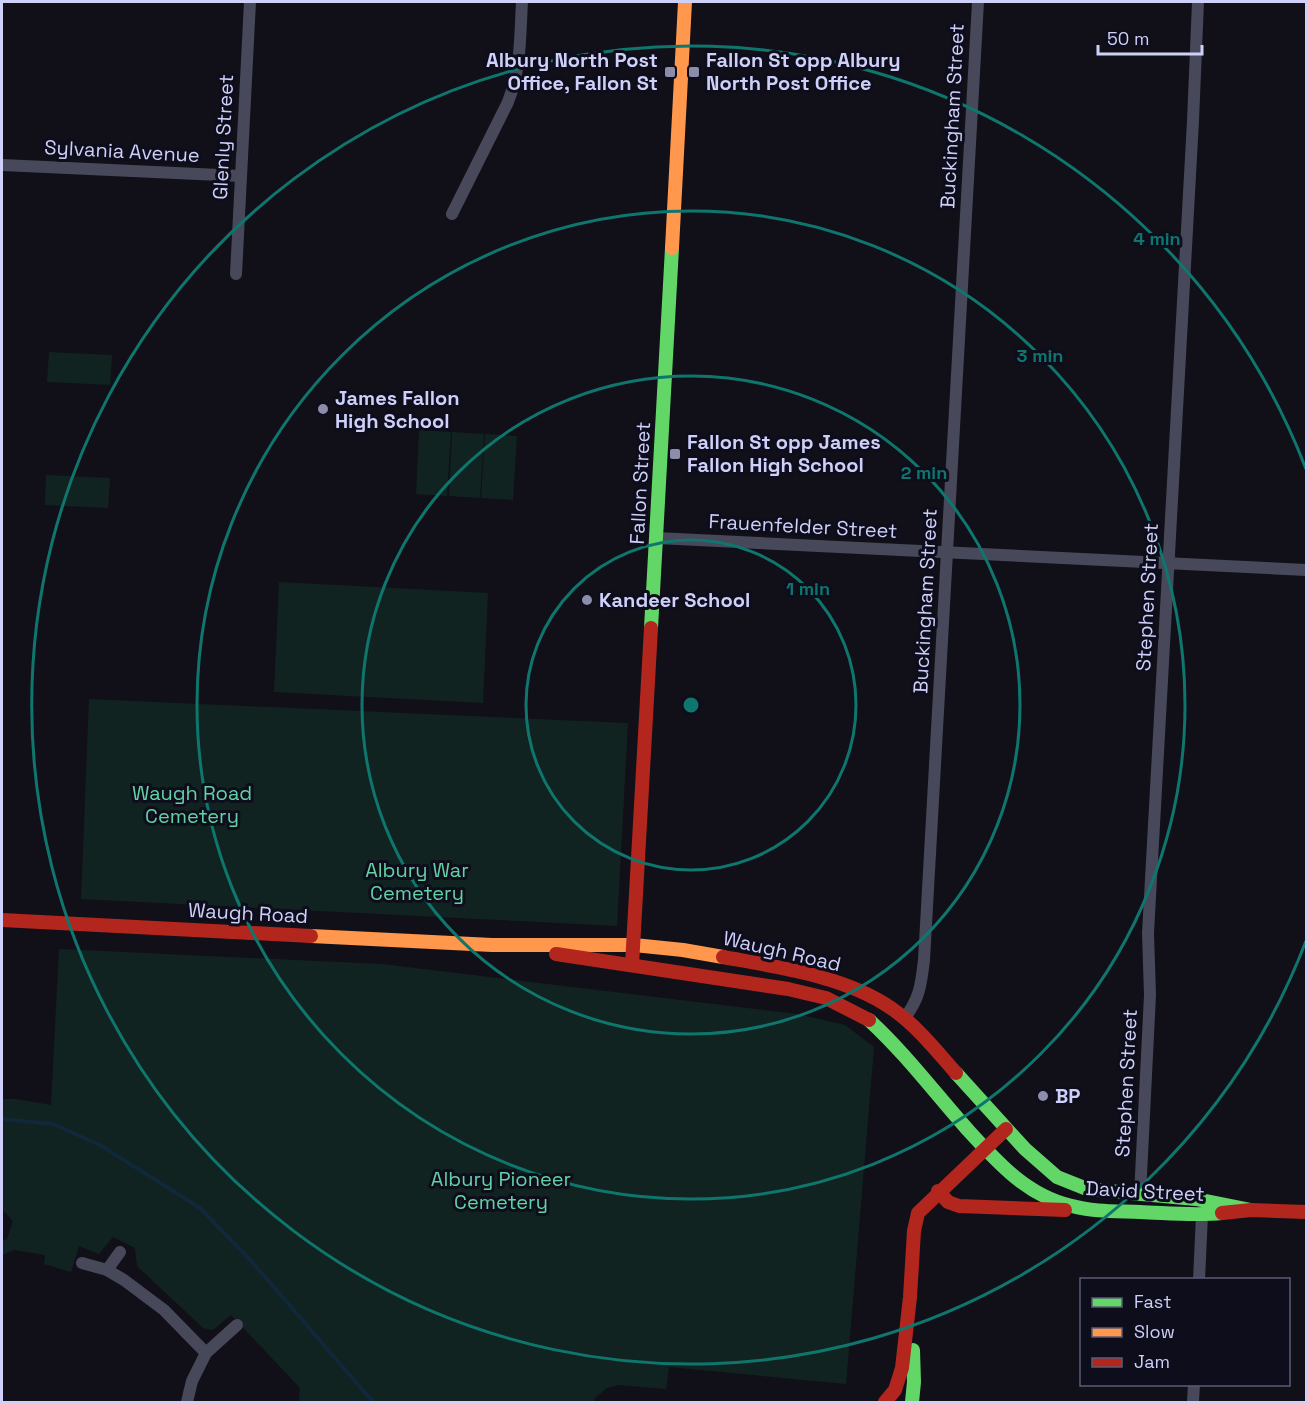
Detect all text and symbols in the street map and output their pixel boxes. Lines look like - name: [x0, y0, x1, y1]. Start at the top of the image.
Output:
- scale bar: [1098, 18, 1202, 56]
- street label: Buckingham Street: [934, 23, 970, 209]
- text: 50 m: [1107, 27, 1149, 50]
- place label: Albury North Post Office, Fallon St: [486, 47, 658, 96]
- place label: Fallon St opp Albury North Post Office: [706, 47, 901, 96]
- marker: Albury North Post Office, Fallon St: [663, 65, 677, 79]
- marker: Fallon St opp Albury North Post Office: [687, 65, 701, 79]
- street label: Glenly Street: [207, 74, 239, 200]
- street label: Sylvania Avenue: [44, 134, 200, 168]
- text: 4 min: [1133, 227, 1181, 250]
- text: 3 min: [1017, 344, 1063, 367]
- place label: James Fallon High School: [335, 385, 460, 434]
- marker: James Fallon High School: [316, 402, 330, 416]
- street label: Fallon Street: [624, 421, 656, 545]
- place label: Fallon St opp James Fallon High School: [687, 429, 881, 478]
- marker: Fallon St opp James Fallon High School: [668, 447, 682, 461]
- text: 2 min: [901, 461, 947, 484]
- street label: Frauenfelder Street: [708, 508, 898, 544]
- street label: Buckingham Street: [907, 508, 943, 694]
- street label: Stephen Street: [1130, 522, 1164, 672]
- text: 1 min: [786, 577, 830, 600]
- place label: Kandeer School: [599, 587, 750, 613]
- marker: Kandeer School: [580, 593, 594, 607]
- centre of rings: [681, 695, 701, 715]
- park label: Waugh Road Cemetery: [132, 780, 252, 829]
- park label: Albury War Cemetery: [365, 857, 469, 906]
- street label: Waugh Road: [187, 897, 309, 929]
- street label: Waugh Road: [721, 925, 843, 977]
- street label: Stephen Street: [1109, 1008, 1143, 1158]
- place label: BP: [1055, 1083, 1080, 1109]
- marker: BP: [1036, 1089, 1050, 1103]
- park label: Albury Pioneer Cemetery: [431, 1166, 571, 1215]
- street label: David Street: [1085, 1175, 1205, 1207]
- legend: [1080, 1278, 1290, 1386]
- text: Fast: [1134, 1290, 1171, 1313]
- text: Slow: [1134, 1320, 1175, 1343]
- text: Jam: [1134, 1350, 1170, 1373]

